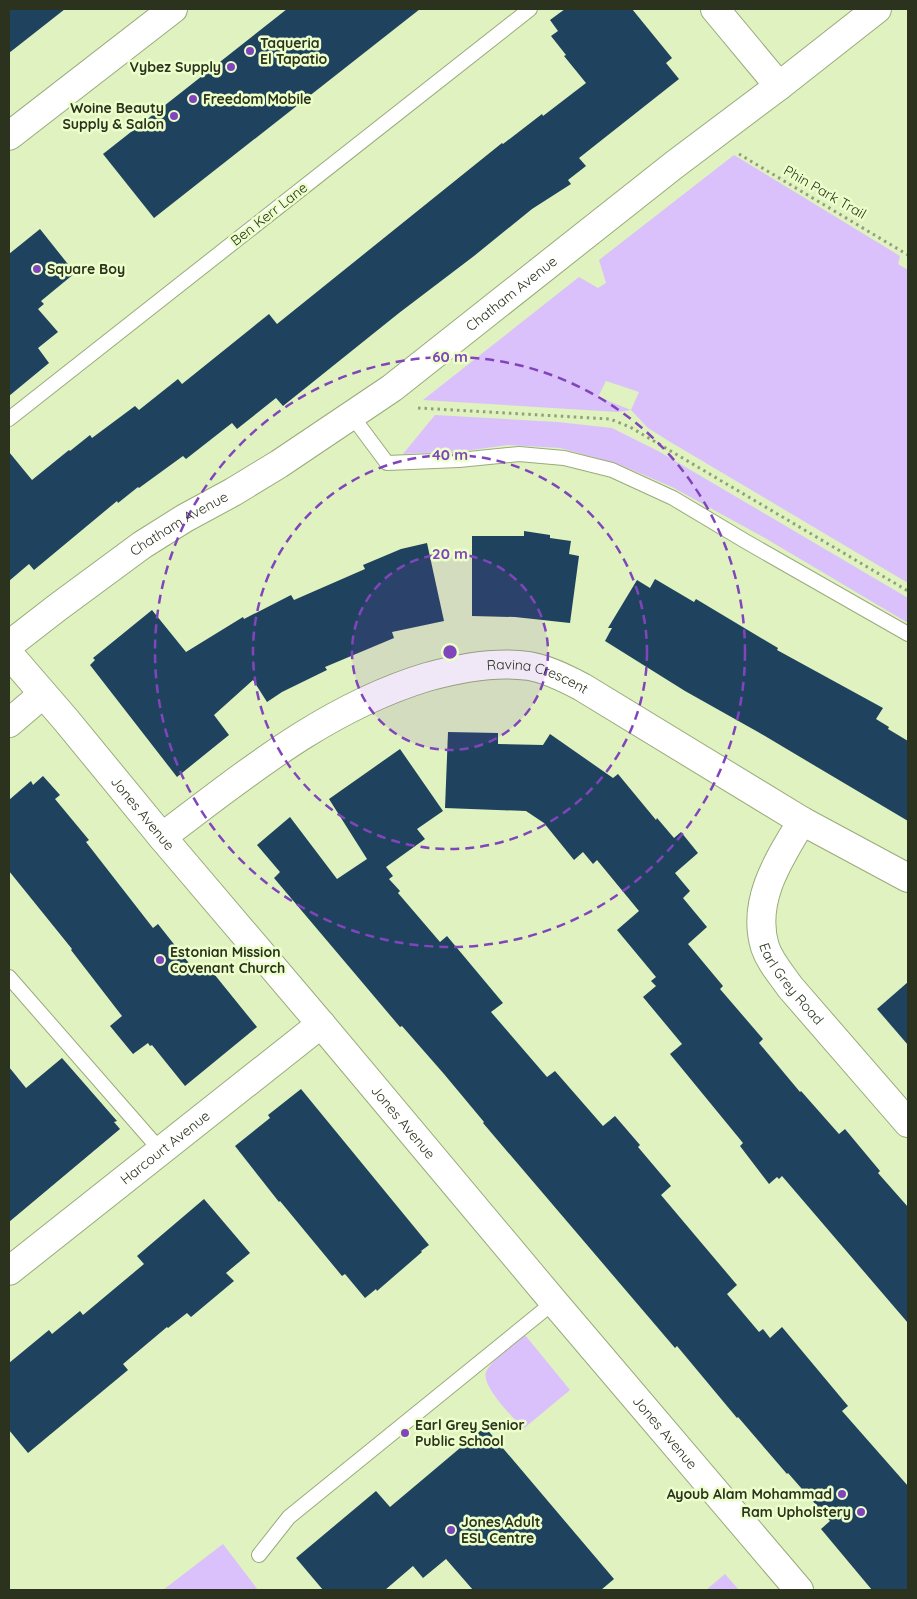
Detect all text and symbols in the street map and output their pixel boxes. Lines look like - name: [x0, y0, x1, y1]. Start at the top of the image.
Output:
- place label: Taqueria El Tapatio: [260, 34, 327, 68]
- marker: Taqueria El Tapatio: [244, 45, 256, 57]
- place label: Vybez Supply: [130, 58, 221, 76]
- marker: Vybez Supply: [225, 61, 237, 73]
- place label: Freedom Mobile: [203, 90, 312, 108]
- marker: Freedom Mobile: [187, 93, 199, 105]
- place label: Woine Beauty Supply & Salon: [62, 99, 164, 133]
- marker: Woine Beauty Supply & Salon: [168, 110, 180, 122]
- street label: Phin Park Trail: [781, 161, 869, 223]
- street label: Ben Kerr Lane: [227, 178, 311, 250]
- street label: Chatham Avenue: [462, 252, 561, 335]
- place label: Square Boy: [47, 260, 125, 278]
- marker: Square Boy: [31, 263, 43, 275]
- text: 60 m: [432, 347, 468, 366]
- text: 40 m: [432, 445, 468, 464]
- street label: Chatham Avenue: [126, 487, 231, 560]
- text: 20 m: [432, 544, 468, 563]
- centre of rings: [441, 643, 459, 661]
- street label: Ravina Crescent: [486, 655, 592, 698]
- street label: Jones Avenue: [107, 773, 179, 854]
- street label: Earl Grey Road: [755, 941, 828, 1028]
- place label: Estonian Mission Covenant Church: [170, 943, 285, 977]
- marker: Estonian Mission Covenant Church: [154, 954, 166, 966]
- street label: Jones Avenue: [367, 1082, 439, 1163]
- street label: Harcourt Avenue: [117, 1106, 214, 1188]
- street label: Jones Avenue: [629, 1392, 701, 1473]
- place label: Earl Grey Senior Public School: [415, 1416, 525, 1450]
- marker: Earl Grey Senior Public School: [399, 1427, 411, 1439]
- place label: Ayoub Alam Mohammad: [667, 1485, 832, 1503]
- marker: Ayoub Alam Mohammad: [836, 1488, 848, 1500]
- place label: Ram Upholstery: [741, 1503, 851, 1521]
- marker: Ram Upholstery: [855, 1506, 867, 1518]
- place label: Jones Adult ESL Centre: [461, 1513, 541, 1547]
- marker: Jones Adult ESL Centre: [445, 1524, 457, 1536]

